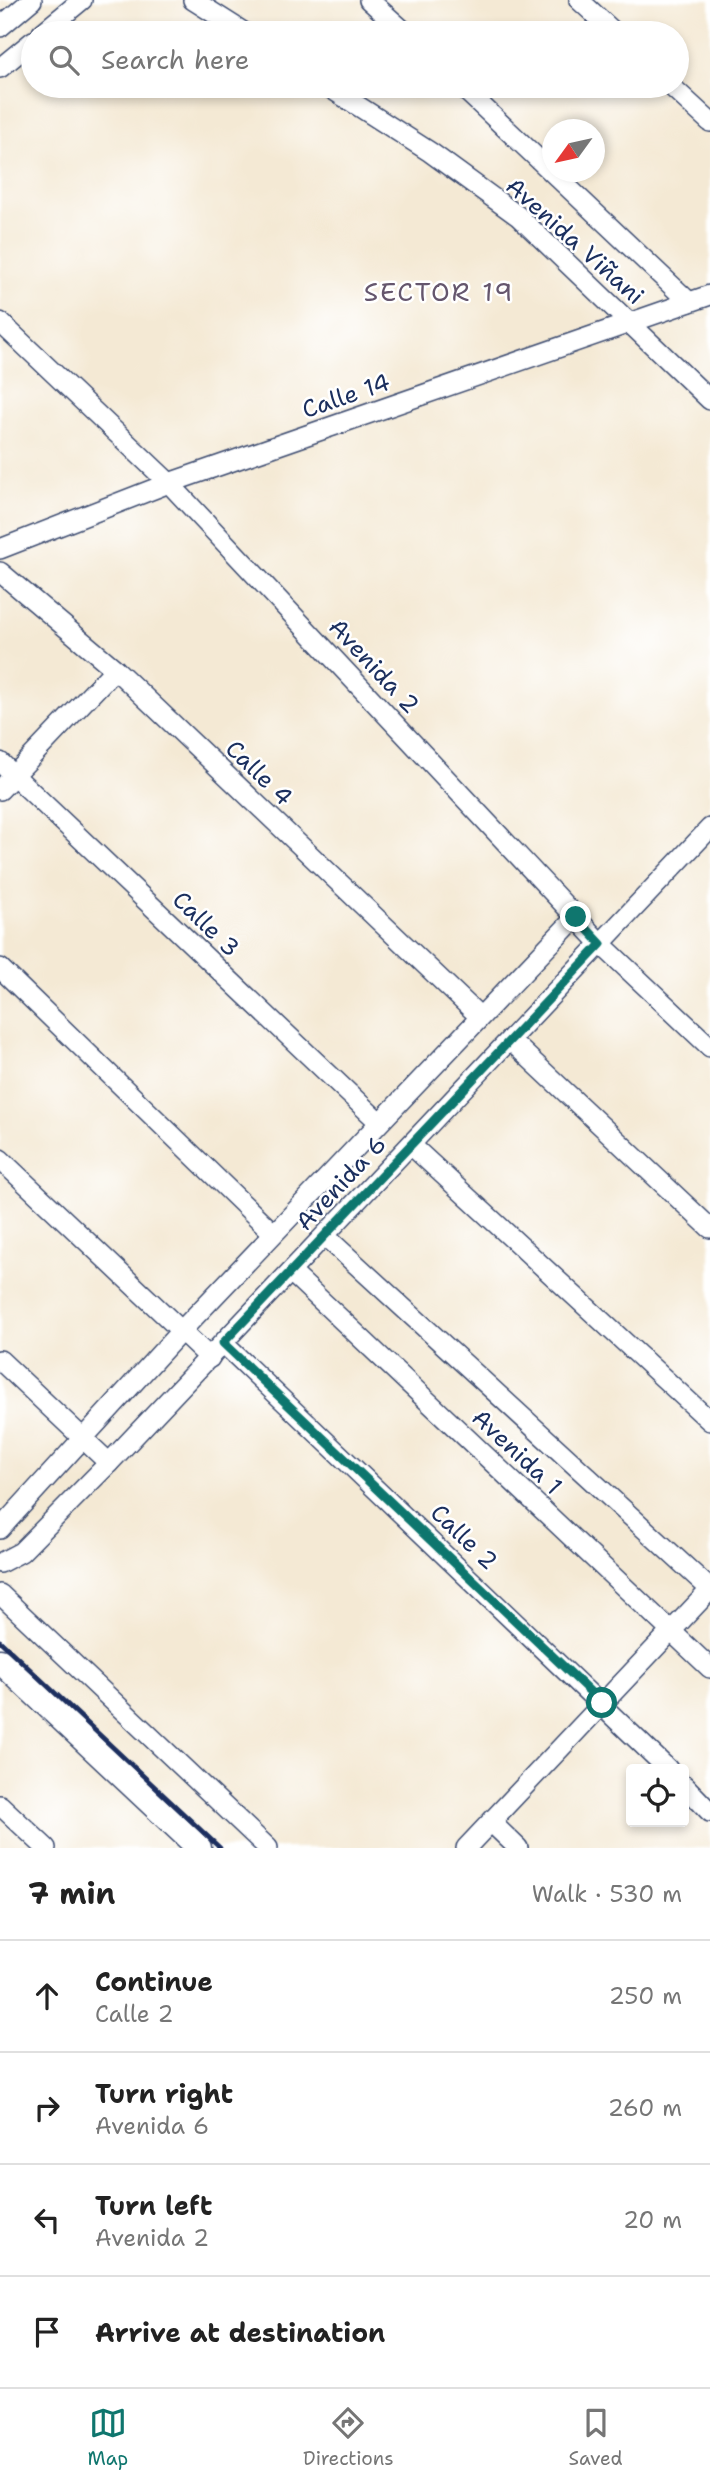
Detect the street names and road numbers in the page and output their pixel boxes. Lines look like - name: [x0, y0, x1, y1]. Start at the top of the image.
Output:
- street label: Avenida Viñani: [499, 170, 651, 312]
- street label: Calle 14: [298, 366, 394, 426]
- street label: Avenida 2: [322, 612, 426, 720]
- street label: Calle 4: [218, 733, 300, 813]
- street label: Calle 3: [165, 884, 247, 964]
- street label: Avenida 6: [289, 1129, 393, 1237]
- street label: Avenida 1: [465, 1402, 569, 1502]
- street label: Calle 2: [423, 1497, 505, 1577]

